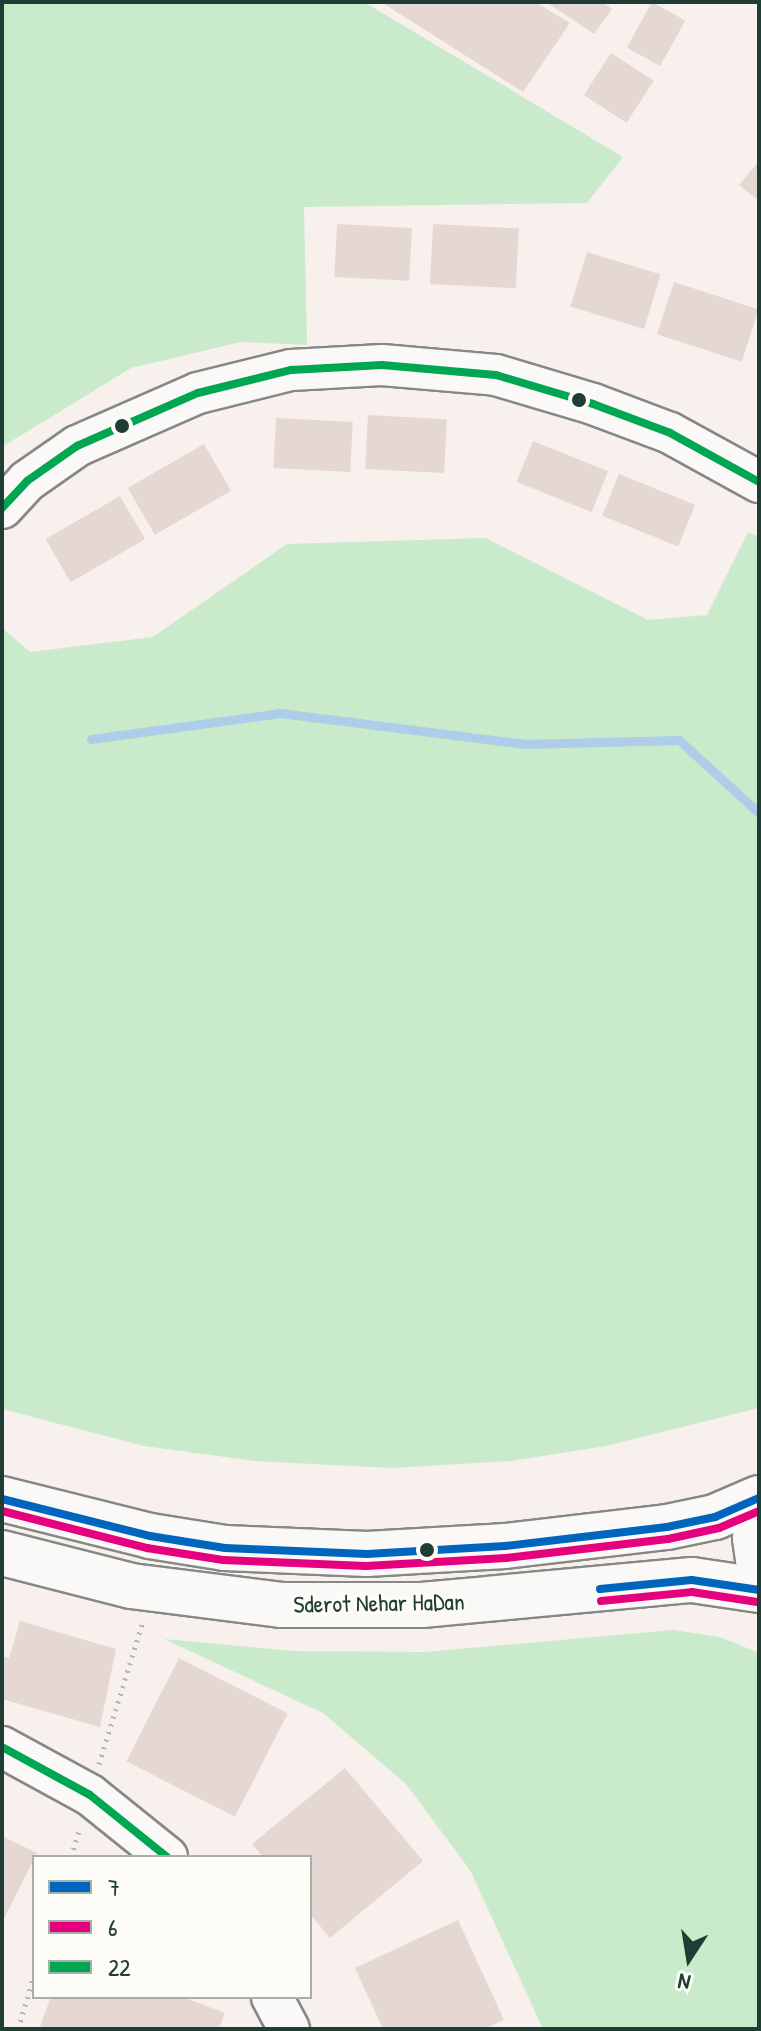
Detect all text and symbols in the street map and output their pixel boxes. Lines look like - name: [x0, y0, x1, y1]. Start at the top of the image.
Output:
- unlabelled marker: [571, 392, 587, 408]
- unlabelled marker: [114, 418, 130, 434]
- unlabelled marker: [419, 1542, 435, 1558]
- street label: Sderot Nehar HaDan: [293, 1587, 465, 1619]
- legend: [32, 1855, 312, 1999]
- text: 7: [108, 1871, 120, 1903]
- text: 6: [108, 1911, 118, 1943]
- north arrow: [649, 1919, 729, 1999]
- text: 22: [108, 1951, 130, 1983]
- text: N: [675, 1967, 693, 1998]

